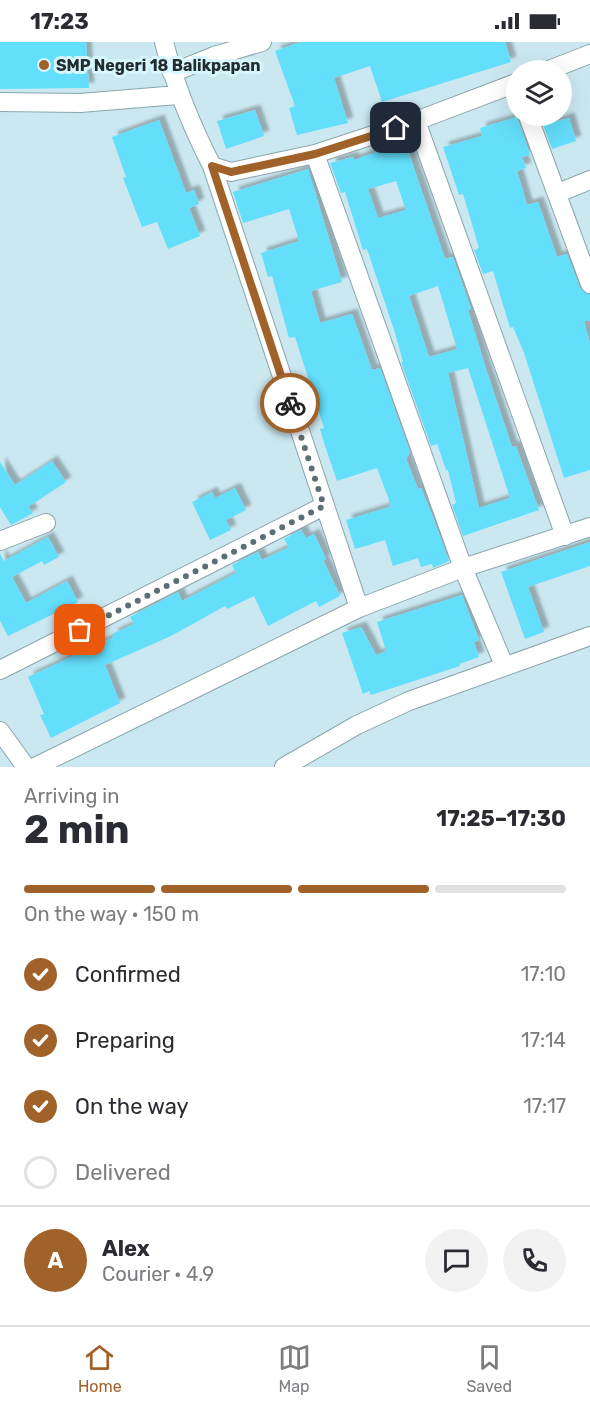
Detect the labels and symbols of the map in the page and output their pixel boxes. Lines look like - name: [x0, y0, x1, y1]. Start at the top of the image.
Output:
- place label: SMP Negeri 18 Balikpapan: [56, 56, 260, 75]
- marker: SMP Negeri 18 Balikpapan: [37, 58, 51, 72]
- pin: [370, 102, 421, 153]
- courier: [260, 373, 320, 433]
- pin: [54, 604, 105, 655]

